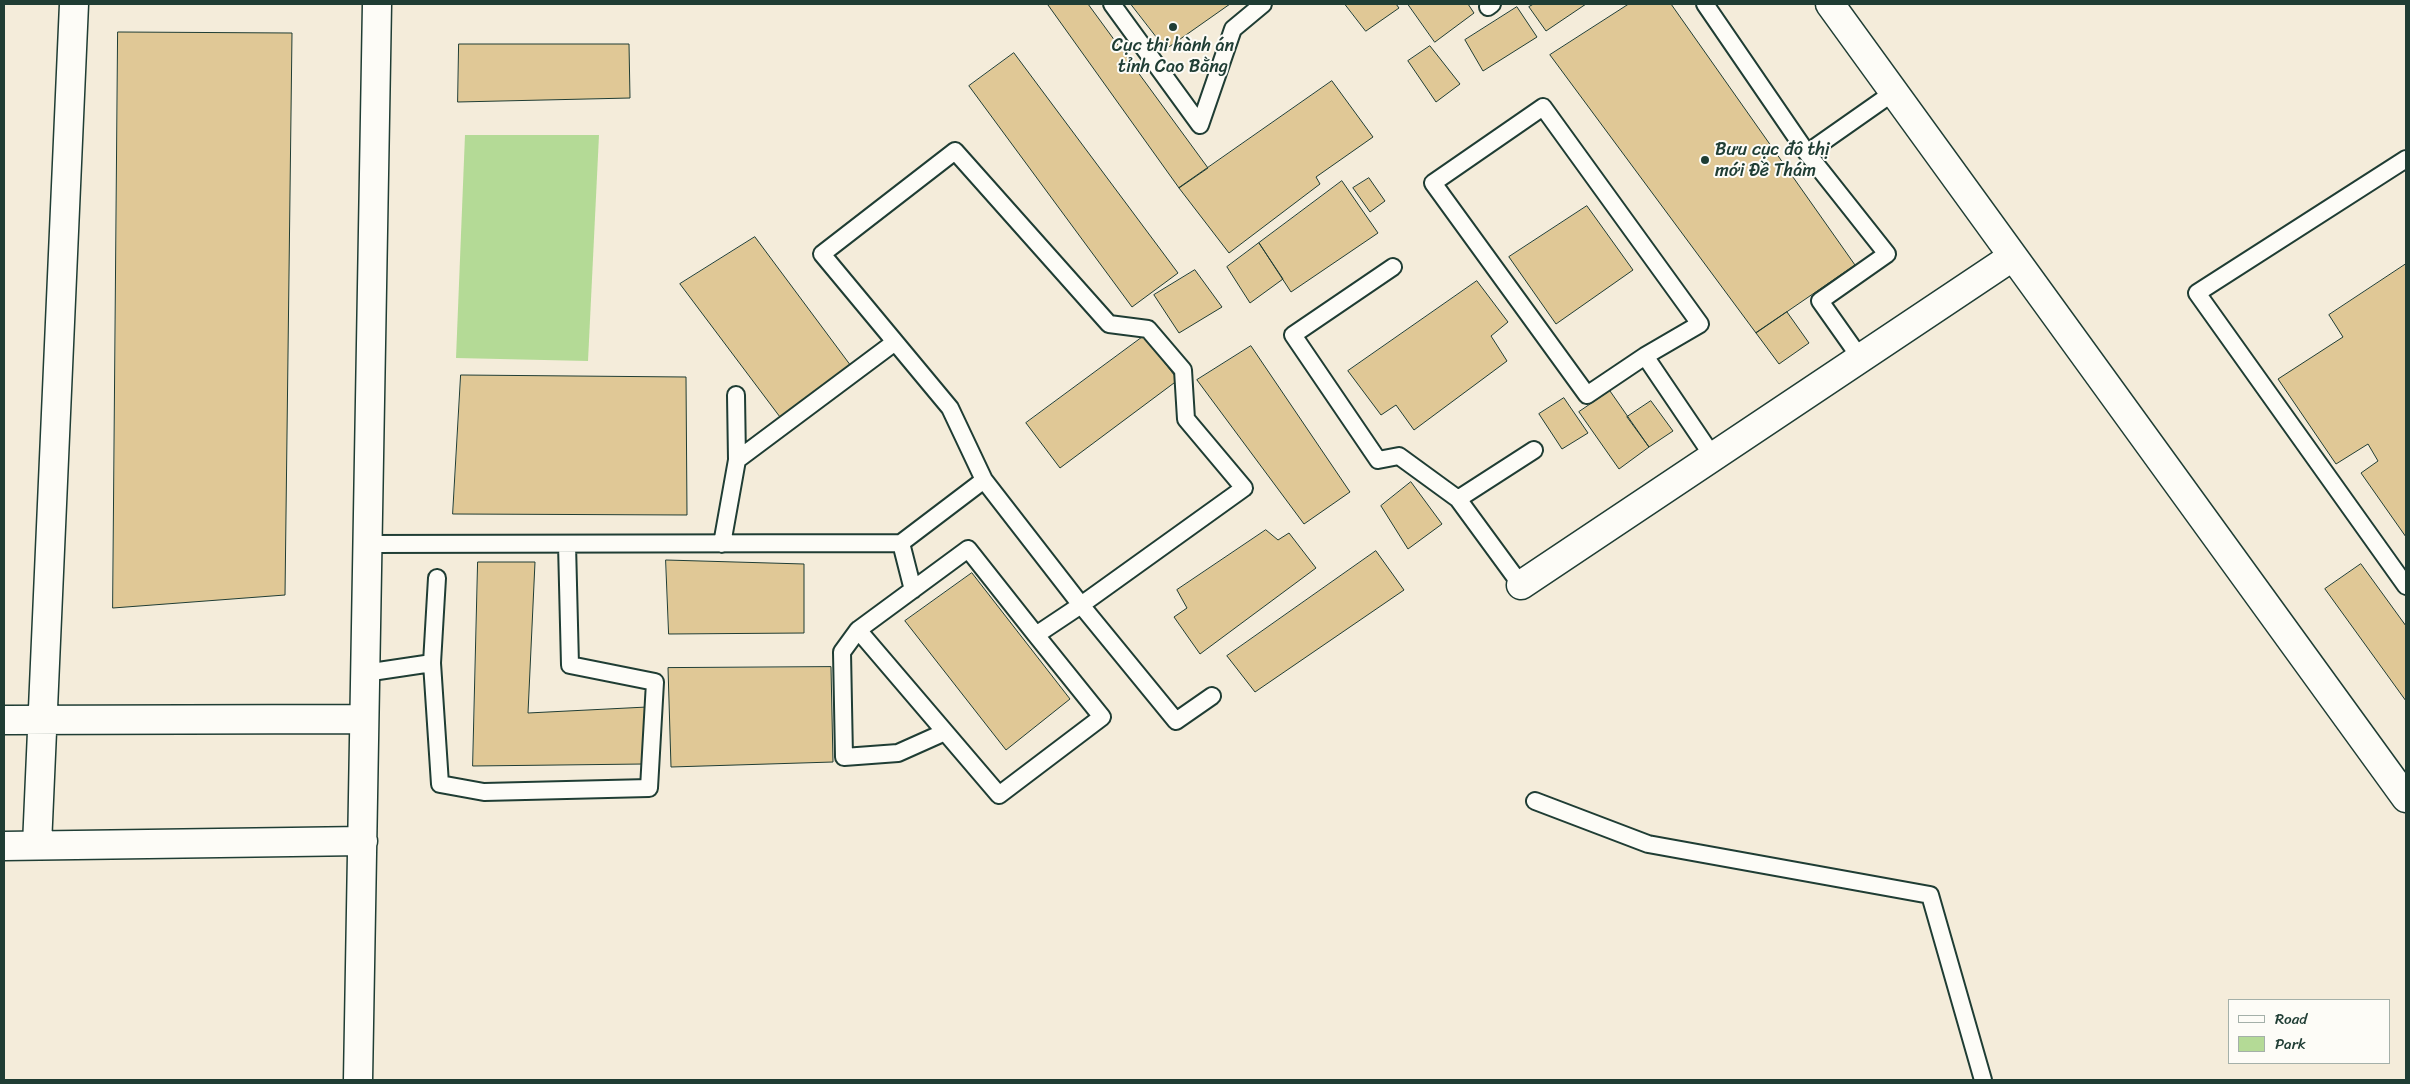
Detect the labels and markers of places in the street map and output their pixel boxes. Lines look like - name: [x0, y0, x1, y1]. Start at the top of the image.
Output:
- marker: Cục thi hành án tỉnh Cao Bằng: [1167, 21, 1179, 33]
- place label: Cục thi hành án tỉnh Cao Bằng: [1112, 35, 1234, 78]
- place label: Bưu cục đô thị mới Đề Thám: [1715, 139, 1830, 182]
- marker: Bưu cục đô thị mới Đề Thám: [1699, 154, 1711, 166]

